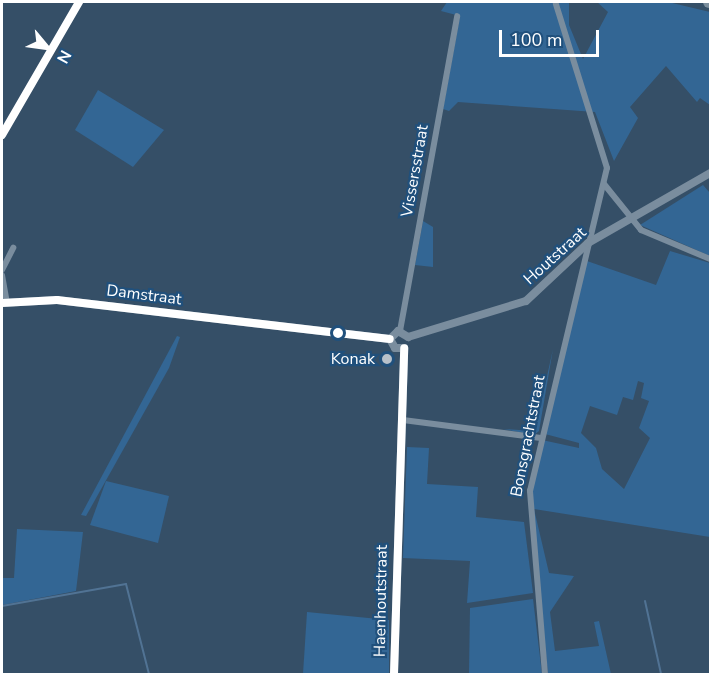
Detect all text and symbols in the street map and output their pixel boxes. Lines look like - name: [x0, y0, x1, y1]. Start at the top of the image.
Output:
- north arrow: [18, 18, 78, 78]
- scale bar: [502, 18, 602, 56]
- text: 100 m: [510, 28, 562, 52]
- text: N: [51, 46, 76, 67]
- street label: Vissersstraat: [397, 123, 433, 219]
- street label: Houtstraat: [520, 223, 590, 289]
- street label: Damstraat: [105, 281, 183, 309]
- unlabelled marker: [332, 327, 344, 339]
- place label: Konak: [331, 349, 375, 369]
- marker: Konak: [380, 352, 394, 366]
- street label: Bonsgrachtstraat: [507, 374, 549, 498]
- street label: Haenhoutstraat: [370, 545, 392, 657]

